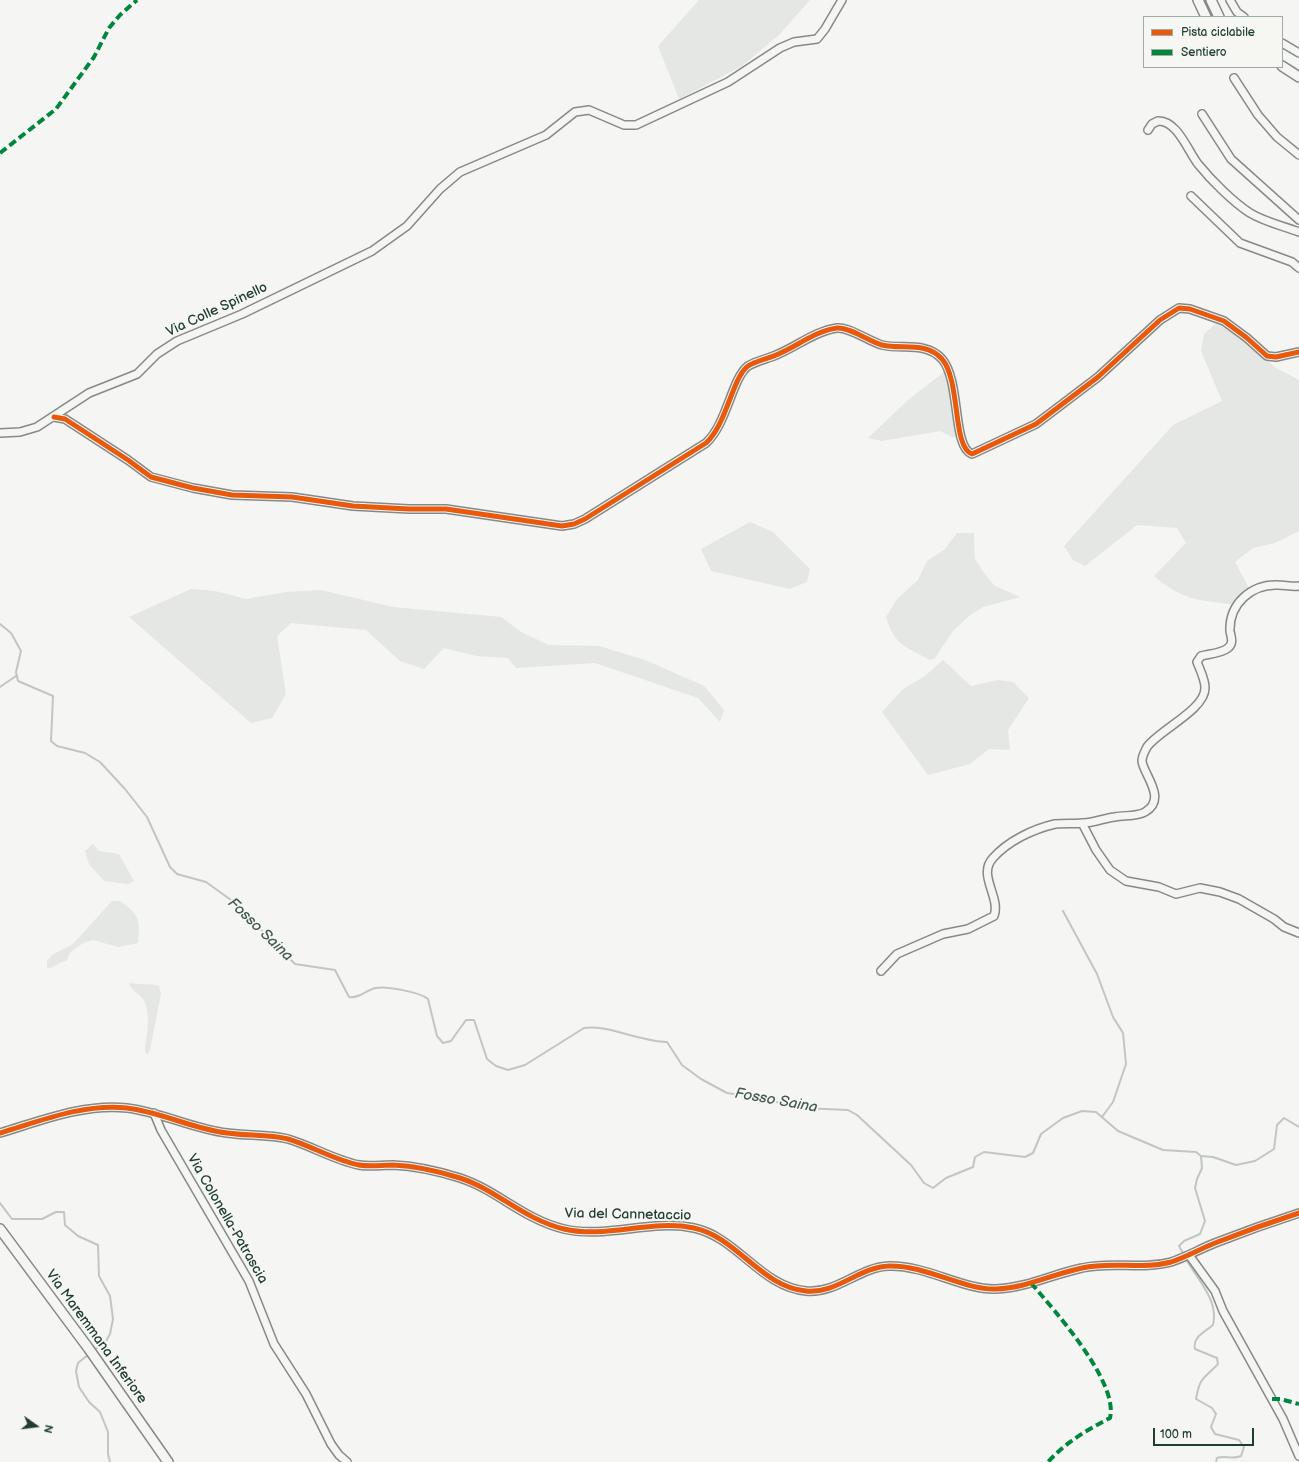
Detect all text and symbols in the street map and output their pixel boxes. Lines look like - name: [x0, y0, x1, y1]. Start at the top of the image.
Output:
- legend: [1143, 16, 1283, 68]
- text: Pista ciclabile: [1181, 25, 1255, 40]
- text: Sentiero: [1181, 45, 1227, 60]
- street label: Via Colle Spinello: [164, 279, 270, 341]
- water label: Fosso Saina: [224, 894, 296, 966]
- water label: Fosso Saina: [733, 1085, 819, 1117]
- street label: Via Colonella-Patrascia: [183, 1151, 271, 1287]
- street label: Via del Cannetaccio: [564, 1205, 692, 1225]
- street label: Via Maremmana Inferiore: [42, 1267, 150, 1407]
- north arrow: [16, 1406, 56, 1446]
- scale bar: [1155, 1420, 1256, 1446]
- text: N: [41, 1423, 55, 1435]
- text: 100 m: [1160, 1427, 1192, 1442]

